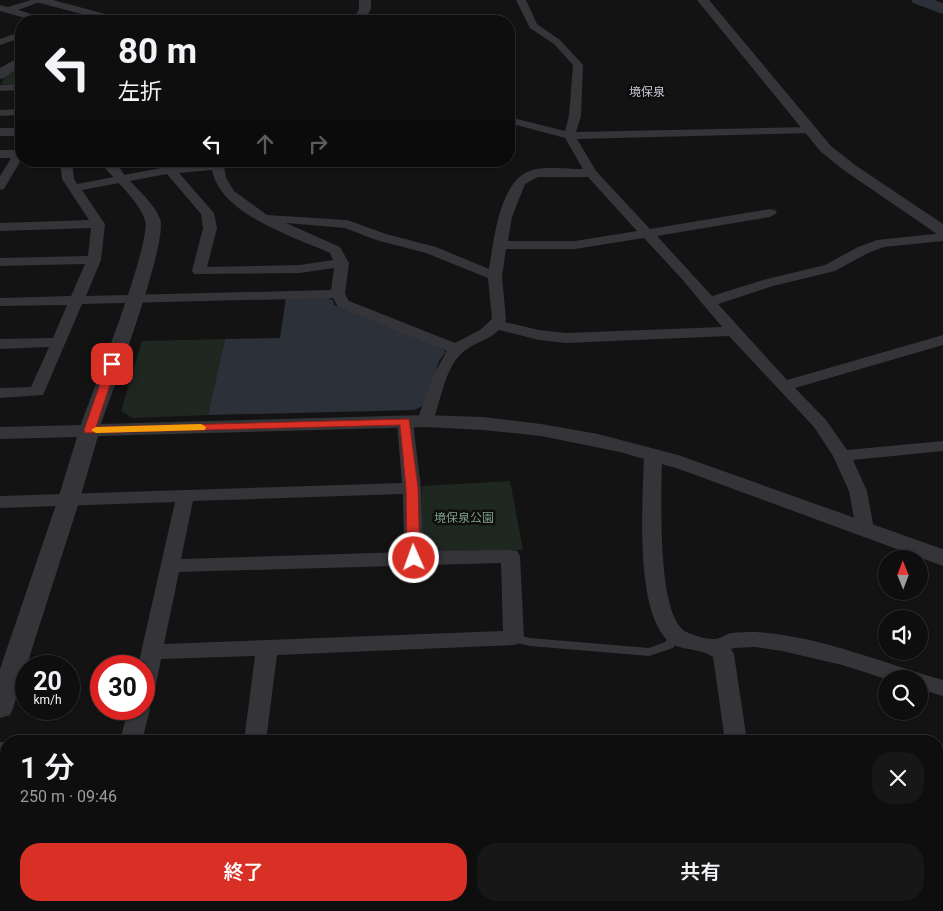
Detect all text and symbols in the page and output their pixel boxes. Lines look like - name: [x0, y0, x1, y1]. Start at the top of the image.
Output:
- text: 80 m: [118, 31, 197, 72]
- icon: left: [35, 35, 100, 100]
- text: 左折: [118, 79, 162, 104]
- district label: 境保泉: [629, 85, 665, 99]
- icon: left: [198, 130, 226, 158]
- icon: ahead: [251, 130, 279, 158]
- icon: right: [304, 130, 332, 158]
- pin: [91, 343, 133, 385]
- icon: arrive: [98, 350, 126, 378]
- park label: 境保泉公園: [434, 511, 494, 525]
- position arrow: [387, 531, 439, 583]
- north arrow: [878, 550, 928, 600]
- map controls: [878, 550, 928, 720]
- button: sound: [878, 610, 928, 660]
- speed limit sign: 30: [90, 655, 155, 720]
- text: 20: [33, 667, 62, 696]
- button: search: [878, 670, 928, 720]
- text: km/h: [33, 693, 62, 707]
- text: 1 分: [20, 750, 75, 785]
- button: close: [872, 752, 924, 804]
- text: 250 m · 09:46: [20, 787, 117, 806]
- button: 終了: [20, 843, 467, 901]
- button: 共有: [477, 843, 924, 901]

